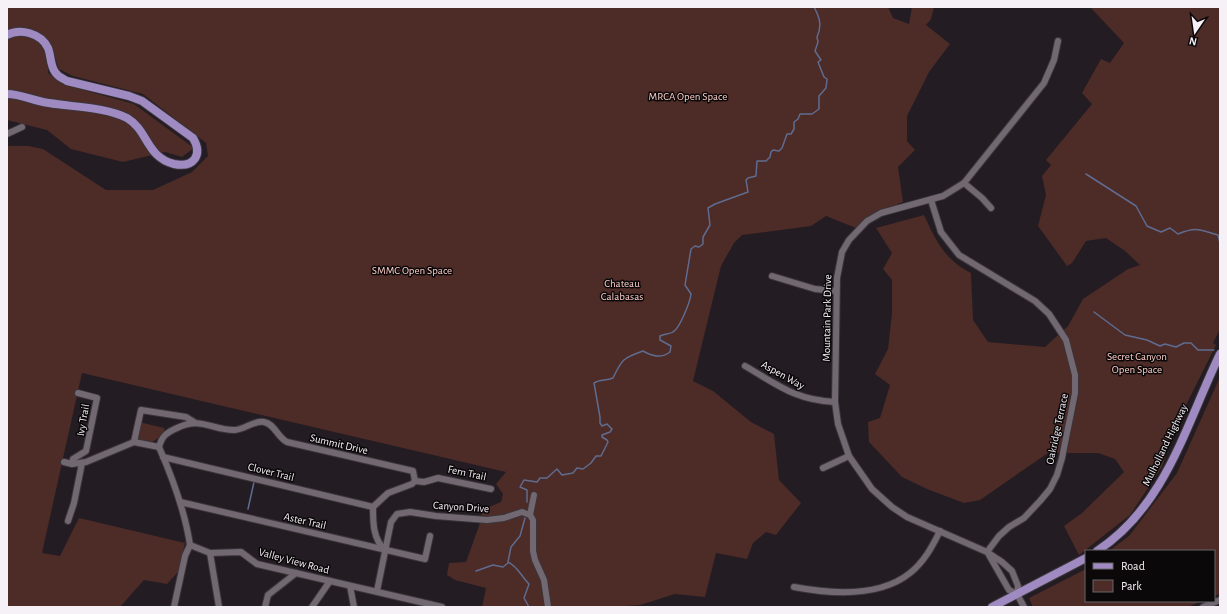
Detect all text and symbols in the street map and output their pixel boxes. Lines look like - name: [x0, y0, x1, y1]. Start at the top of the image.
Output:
- north arrow: [1175, 12, 1215, 52]
- text: N: [1188, 35, 1198, 47]
- park label: MRCA Open Space: [649, 91, 727, 102]
- park label: SMMC Open Space: [372, 265, 452, 276]
- street label: Mountain Park Drive: [821, 274, 833, 362]
- park label: Chateau Calabasas: [601, 278, 643, 302]
- park label: Secret Canyon Open Space: [1107, 351, 1167, 375]
- street label: Aspen Way: [760, 359, 807, 391]
- street label: Oakridge Terrace: [1044, 392, 1070, 466]
- street label: Mulholland Highway: [1140, 402, 1190, 488]
- street label: Ivy Trail: [75, 403, 91, 437]
- street label: Summit Drive: [309, 432, 369, 456]
- street label: Clover Trail: [247, 461, 295, 483]
- street label: Fern Trail: [447, 464, 487, 482]
- street label: Canyon Drive: [432, 500, 490, 514]
- street label: Aster Trail: [283, 511, 327, 531]
- street label: Valley View Road: [257, 546, 331, 576]
- legend: [1085, 550, 1215, 602]
- text: Road: [1121, 560, 1145, 572]
- text: Park: [1121, 580, 1142, 592]

